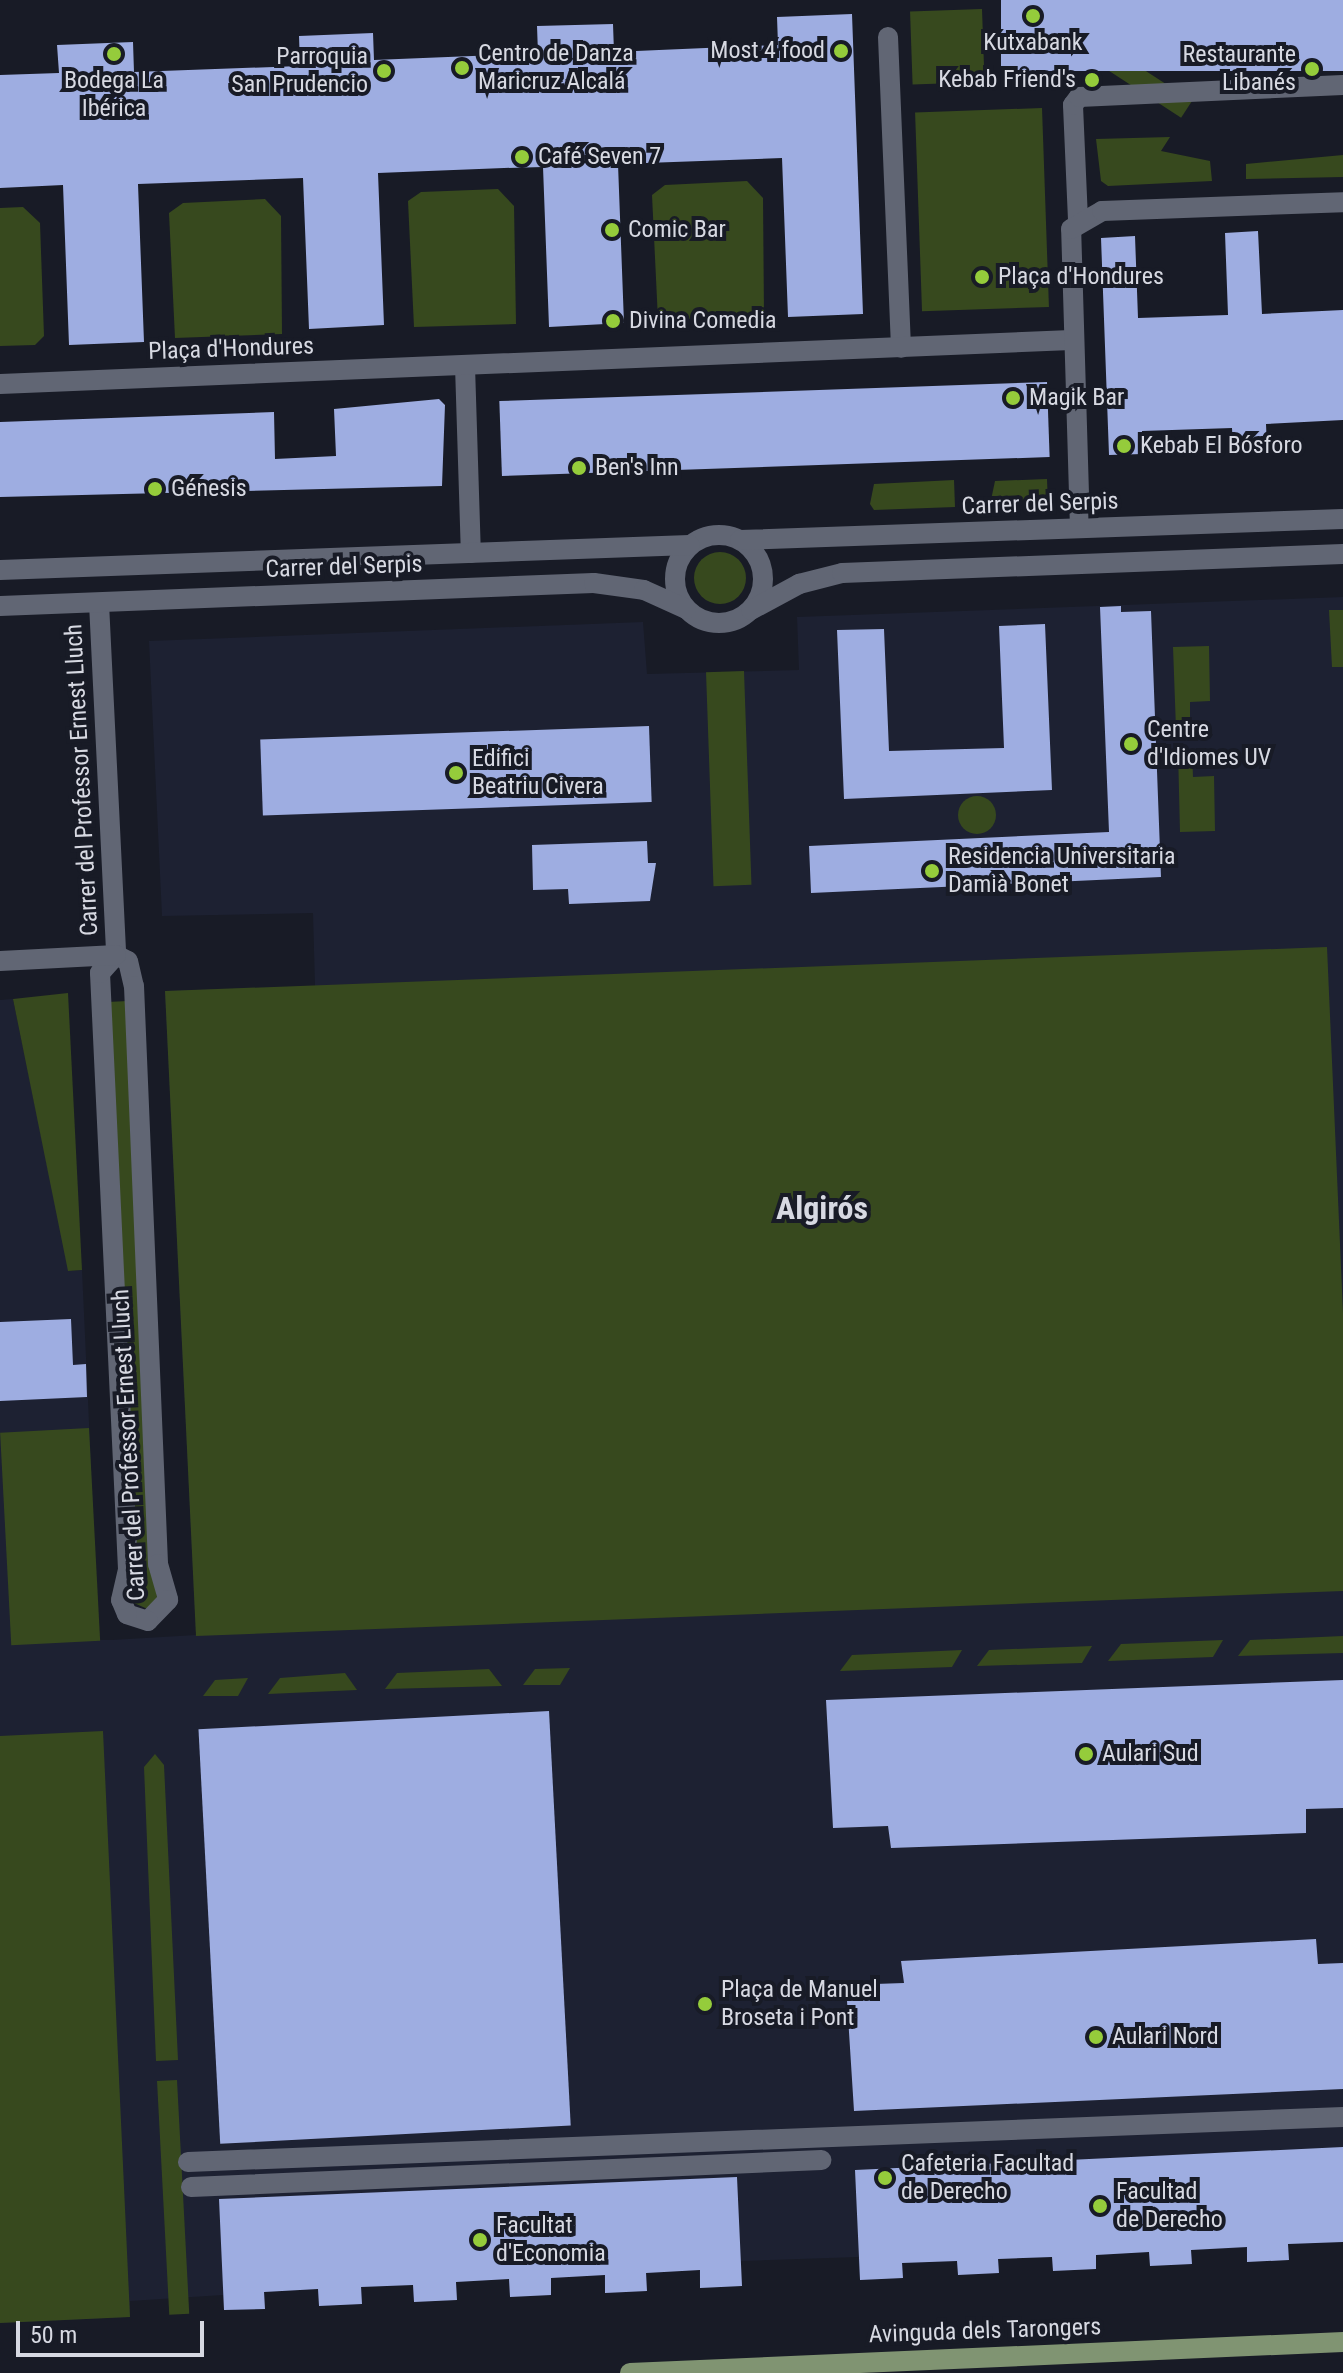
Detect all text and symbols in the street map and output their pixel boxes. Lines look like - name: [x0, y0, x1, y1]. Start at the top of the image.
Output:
- marker: Kutxabank: [1024, 7, 1042, 25]
- place label: Kutxabank: [983, 29, 1083, 57]
- place label: Most 4 food: [710, 37, 825, 65]
- place label: Centro de Danza Maricruz Alcalá: [478, 40, 634, 96]
- place label: Restaurante Libanés: [1183, 41, 1296, 97]
- marker: Most 4 food: [832, 42, 850, 60]
- place label: Parroquia San Prudencio: [231, 43, 368, 99]
- marker: Bodega La Ibérica: [105, 45, 123, 63]
- marker: Centro de Danza Maricruz Alcalá: [453, 59, 471, 77]
- marker: Restaurante Libanés: [1303, 60, 1321, 78]
- marker: Parroquia San Prudencio: [375, 62, 393, 80]
- place label: Kebab Friend's: [938, 66, 1076, 94]
- place label: Bodega La Ibérica: [64, 67, 164, 123]
- marker: Kebab Friend's: [1083, 71, 1101, 89]
- place label: Café Seven 7: [538, 143, 661, 171]
- marker: Café Seven 7: [513, 148, 531, 166]
- place label: Comic Bar: [628, 216, 726, 244]
- marker: Comic Bar: [603, 221, 621, 239]
- place label: Plaça d'Hondures: [998, 263, 1164, 291]
- marker: Plaça d'Hondures: [973, 268, 991, 286]
- place label: Divina Comedia: [629, 307, 776, 335]
- marker: Divina Comedia: [604, 312, 622, 330]
- street label: Plaça d'Hondures: [148, 332, 314, 366]
- place label: Magik Bar: [1029, 384, 1124, 412]
- marker: Magik Bar: [1004, 389, 1022, 407]
- place label: Kebab El Bósforo: [1140, 432, 1303, 460]
- marker: Kebab El Bósforo: [1115, 437, 1133, 455]
- place label: Ben's Inn: [595, 454, 679, 482]
- marker: Ben's Inn: [570, 459, 588, 477]
- place label: Génesis: [171, 475, 247, 503]
- marker: Génesis: [146, 480, 164, 498]
- street label: Carrer del Serpis: [961, 487, 1119, 521]
- street label: Carrer del Serpis: [265, 550, 423, 584]
- street label: Carrer del Professor Ernest Lluch: [59, 623, 105, 937]
- place label: Centre d'Idiomes UV: [1147, 716, 1271, 772]
- marker: Centre d'Idiomes UV: [1122, 735, 1140, 753]
- place label: Edifici Beatriu Civera: [472, 745, 604, 801]
- marker: Edifici Beatriu Civera: [447, 764, 465, 782]
- place label: Residencia Universitaria Damià Bonet: [948, 843, 1175, 899]
- marker: Residencia Universitaria Damià Bonet: [923, 862, 941, 880]
- district label: Algirós: [776, 1189, 868, 1227]
- street label: Carrer del Professor Ernest Lluch: [106, 1288, 152, 1602]
- place label: Aulari Sud: [1102, 1740, 1199, 1768]
- marker: Aulari Sud: [1077, 1745, 1095, 1763]
- place label: Plaça de Manuel Broseta i Pont: [721, 1976, 878, 2032]
- marker: Plaça de Manuel Broseta i Pont: [696, 1995, 714, 2013]
- place label: Aulari Nord: [1112, 2023, 1219, 2051]
- marker: Aulari Nord: [1087, 2028, 1105, 2046]
- place label: Cafeteria Facultad de Derecho: [901, 2150, 1074, 2206]
- marker: Cafeteria Facultad de Derecho: [876, 2169, 894, 2187]
- place label: Facultad de Derecho: [1116, 2178, 1223, 2234]
- marker: Facultad de Derecho: [1091, 2197, 1109, 2215]
- place label: Facultat d'Economia: [496, 2212, 606, 2268]
- marker: Facultat d'Economia: [471, 2231, 489, 2249]
- scale bar: [20, 2305, 208, 2355]
- street label: Avinguda dels Tarongers: [868, 2313, 1102, 2349]
- text: 50 m: [30, 2321, 77, 2349]

